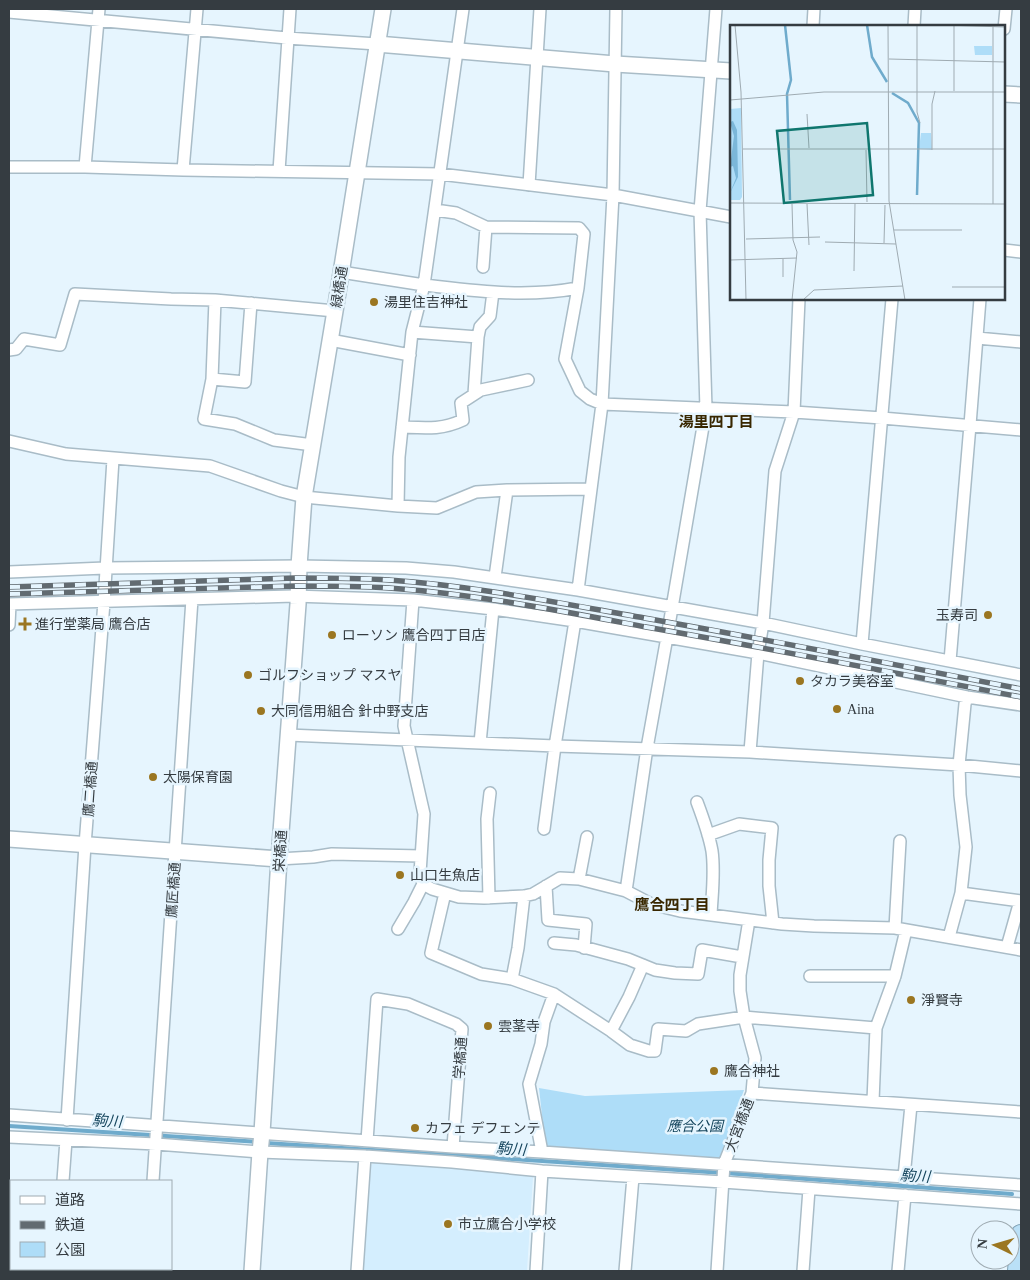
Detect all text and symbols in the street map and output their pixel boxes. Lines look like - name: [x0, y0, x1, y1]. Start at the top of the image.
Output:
- inset map: [730, 25, 1005, 300]
- street label: 緑橋通: [329, 265, 350, 309]
- place label: 湯里住吉神社: [384, 295, 468, 310]
- marker: 湯里住吉神社: [368, 296, 380, 308]
- district label: 湯里四丁目: [678, 414, 754, 430]
- place label: 玉寿司: [936, 608, 978, 623]
- marker: 玉寿司: [982, 609, 994, 621]
- place label: 進行堂薬局 鷹合店: [35, 617, 151, 632]
- marker: 進行堂薬局 鷹合店: [19, 618, 31, 630]
- place label: ローソン 鷹合四丁目店: [342, 628, 486, 643]
- marker: ローソン 鷹合四丁目店: [326, 629, 338, 641]
- place label: ゴルフショップ マスヤ: [258, 668, 402, 683]
- marker: ゴルフショップ マスヤ: [242, 669, 254, 681]
- place label: タカラ美容室: [810, 674, 894, 689]
- marker: タカラ美容室: [794, 675, 806, 687]
- place label: Aina: [847, 702, 875, 717]
- marker: Aina: [831, 703, 843, 715]
- place label: 大同信用組合 針中野支店: [271, 704, 429, 719]
- marker: 大同信用組合 針中野支店: [255, 705, 267, 717]
- street label: 鷹二橋通: [81, 761, 100, 817]
- place label: 太陽保育園: [163, 770, 233, 785]
- marker: 太陽保育園: [147, 771, 159, 783]
- street label: 栄橋通: [272, 830, 289, 873]
- street label: 鷹匠橋通: [164, 862, 183, 918]
- place label: 山口生魚店: [410, 868, 480, 883]
- marker: 山口生魚店: [394, 869, 406, 881]
- district label: 鷹合四丁目: [634, 897, 710, 913]
- place label: 淨賢寺: [921, 993, 963, 1008]
- marker: 淨賢寺: [905, 994, 917, 1006]
- place label: 雲茎寺: [498, 1019, 540, 1034]
- marker: 雲茎寺: [482, 1020, 494, 1032]
- street label: 学橋通: [452, 1037, 469, 1080]
- place label: 鷹合神社: [724, 1064, 780, 1079]
- marker: 鷹合神社: [708, 1065, 720, 1077]
- street label: 大宮橋通: [722, 1096, 757, 1154]
- water label: 駒川: [91, 1112, 125, 1130]
- park label: 應合公園: [667, 1119, 725, 1134]
- place label: カフェ デフェンテ: [425, 1121, 541, 1136]
- marker: カフェ デフェンテ: [409, 1122, 421, 1134]
- water label: 駒川: [495, 1140, 529, 1158]
- water label: 駒川: [899, 1167, 933, 1185]
- legend: [10, 1180, 172, 1270]
- text: 道路: [55, 1192, 85, 1208]
- text: 鉄道: [55, 1217, 85, 1233]
- place label: 市立鷹合小学校: [458, 1217, 556, 1232]
- marker: 市立鷹合小学校: [442, 1218, 454, 1230]
- north arrow: [970, 1220, 1020, 1270]
- text: N: [975, 1238, 990, 1250]
- text: 公園: [55, 1242, 85, 1258]

